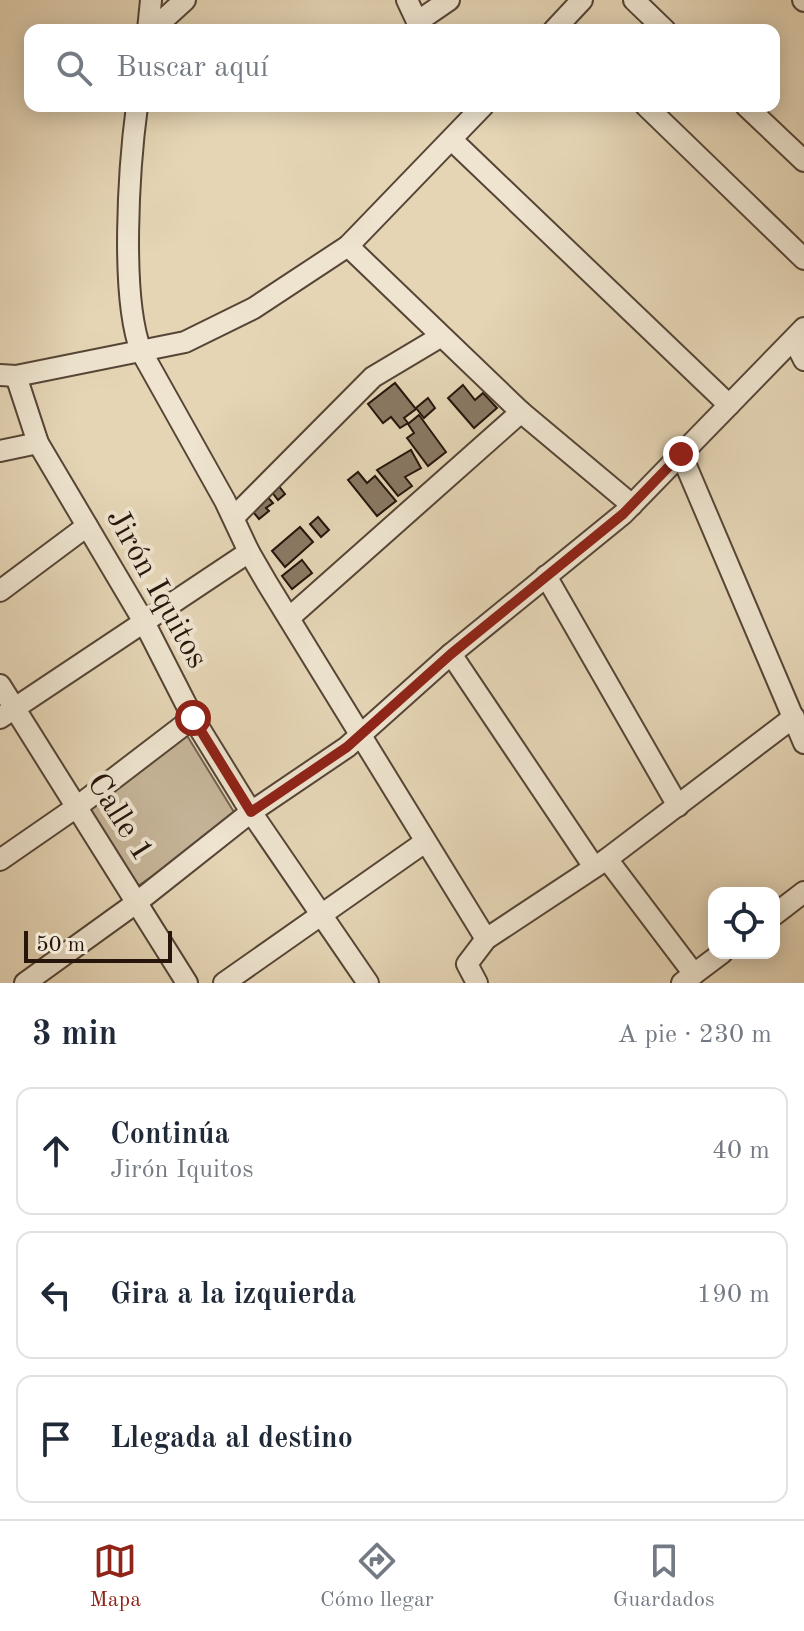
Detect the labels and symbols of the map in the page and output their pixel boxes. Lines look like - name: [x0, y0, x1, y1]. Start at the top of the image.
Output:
- route end: [663, 436, 699, 472]
- street label: Jirón Iquitos: [99, 504, 213, 674]
- route start: [175, 700, 211, 736]
- street label: Calle 1: [80, 768, 158, 868]
- scale bar: [24, 927, 172, 963]

